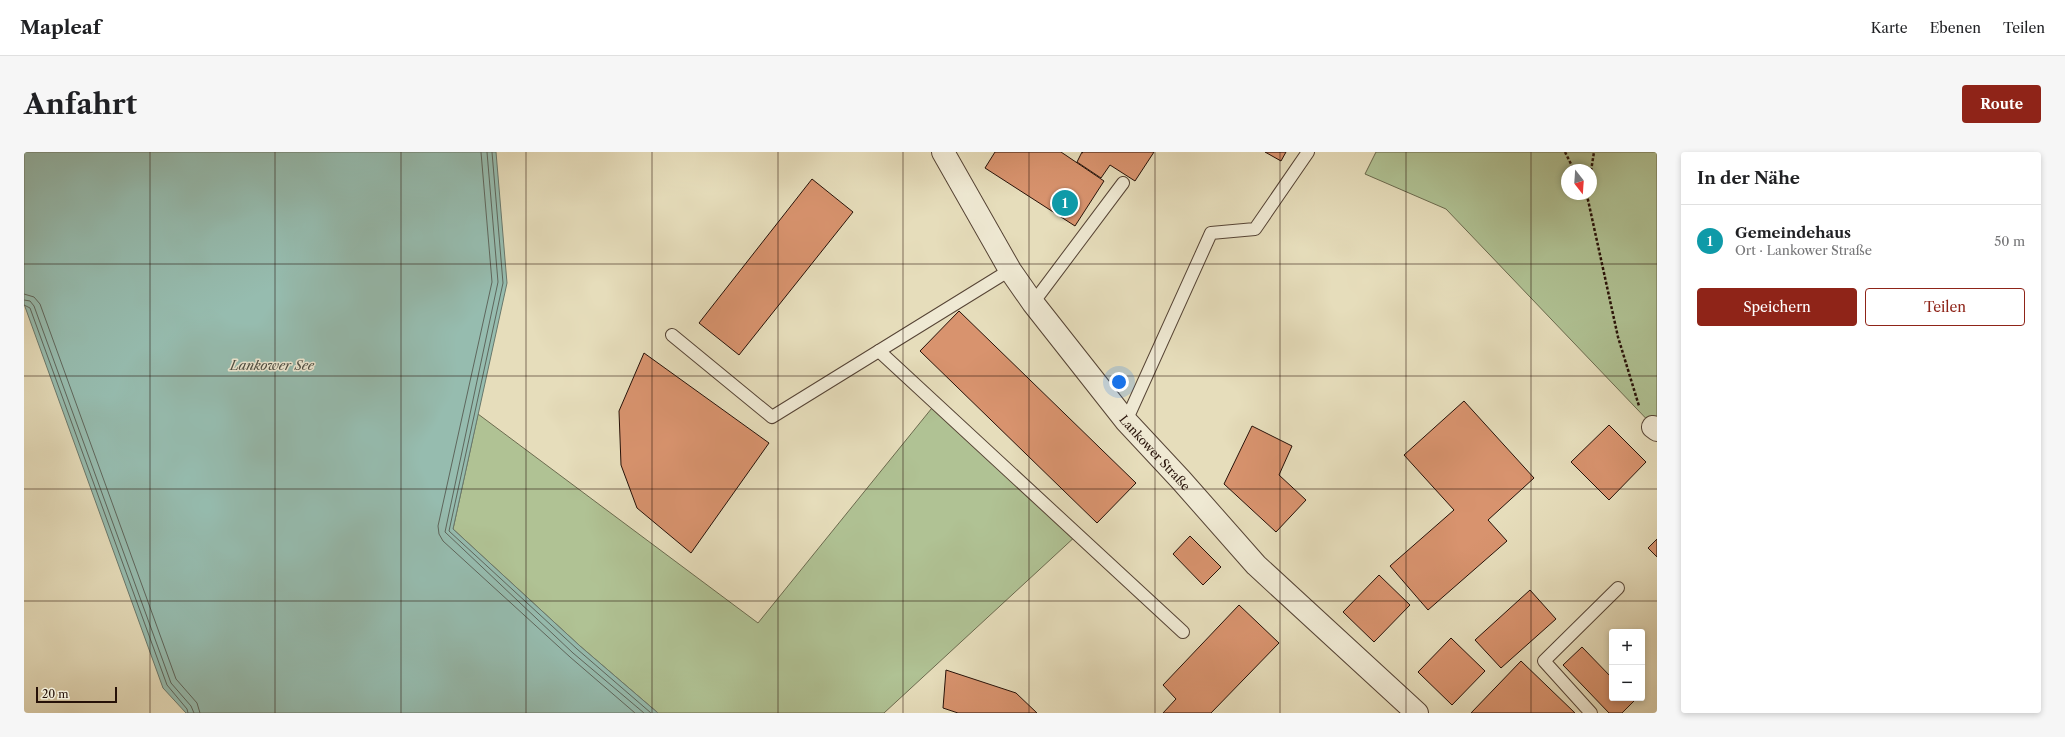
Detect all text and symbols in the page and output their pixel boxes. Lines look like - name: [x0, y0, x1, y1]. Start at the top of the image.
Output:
- text: Mapleaf: [20, 16, 101, 39]
- text: Karte: [1871, 19, 1908, 37]
- text: Ebenen: [1930, 19, 1981, 37]
- text: Teilen: [2003, 19, 2045, 37]
- button: Route: [1962, 85, 2041, 123]
- text: Anfahrt: [24, 87, 137, 121]
- north arrow: [1561, 164, 1597, 200]
- text: In der Nähe: [1697, 168, 1800, 188]
- pin: 1: [1052, 188, 1078, 218]
- text: Gemeindehaus: [1735, 223, 1851, 242]
- text: 1: [1707, 233, 1713, 249]
- text: 50 m: [1994, 233, 2025, 249]
- text: Ort · Lankower Straße: [1735, 242, 1872, 258]
- button: Speichern: [1697, 288, 1857, 326]
- button: Teilen: [1865, 288, 2025, 326]
- water label: Lankower See: [229, 357, 315, 373]
- your location: [1109, 372, 1129, 392]
- street label: Lankower Straße: [1116, 412, 1194, 493]
- map controls: [1609, 629, 1645, 701]
- button: +: [1609, 629, 1645, 665]
- button: −: [1609, 665, 1645, 701]
- scale bar: [36, 685, 117, 704]
- text: 20 m: [42, 687, 68, 701]

